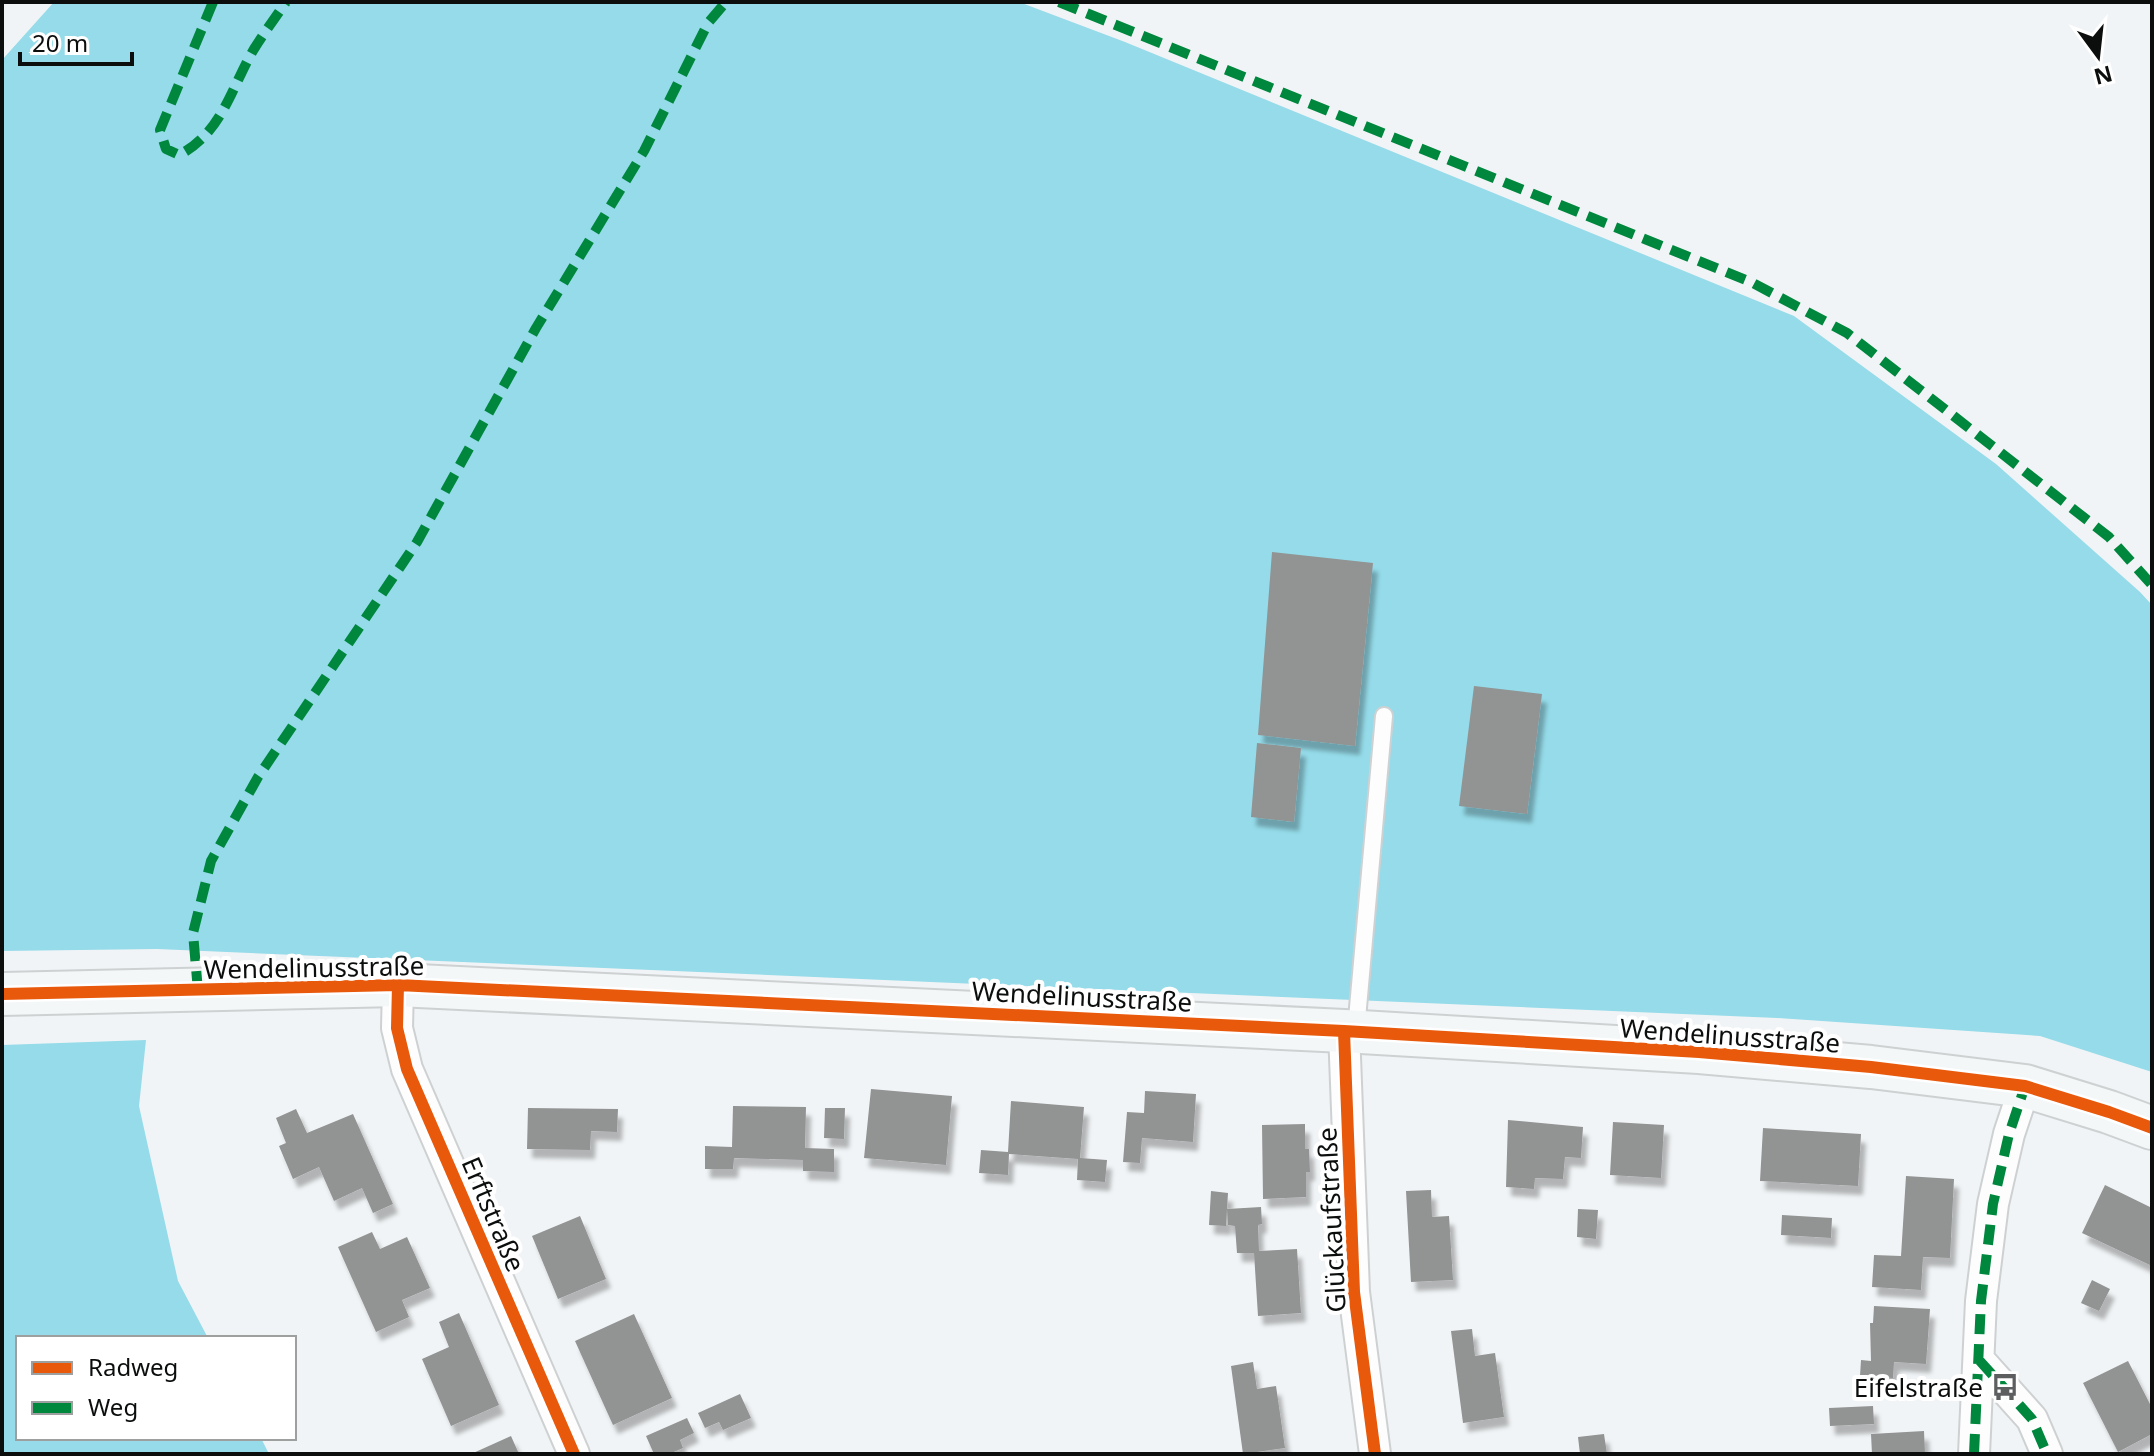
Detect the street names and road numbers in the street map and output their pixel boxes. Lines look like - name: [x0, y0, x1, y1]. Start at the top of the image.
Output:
- street label: Wendelinusstraße: [203, 947, 425, 987]
- street label: Wendelinusstraße: [971, 972, 1193, 1020]
- street label: Wendelinusstraße: [1619, 1009, 1841, 1061]
- street label: Glückaufstraße: [1308, 1126, 1354, 1314]
- street label: Erftstraße: [454, 1151, 534, 1277]

